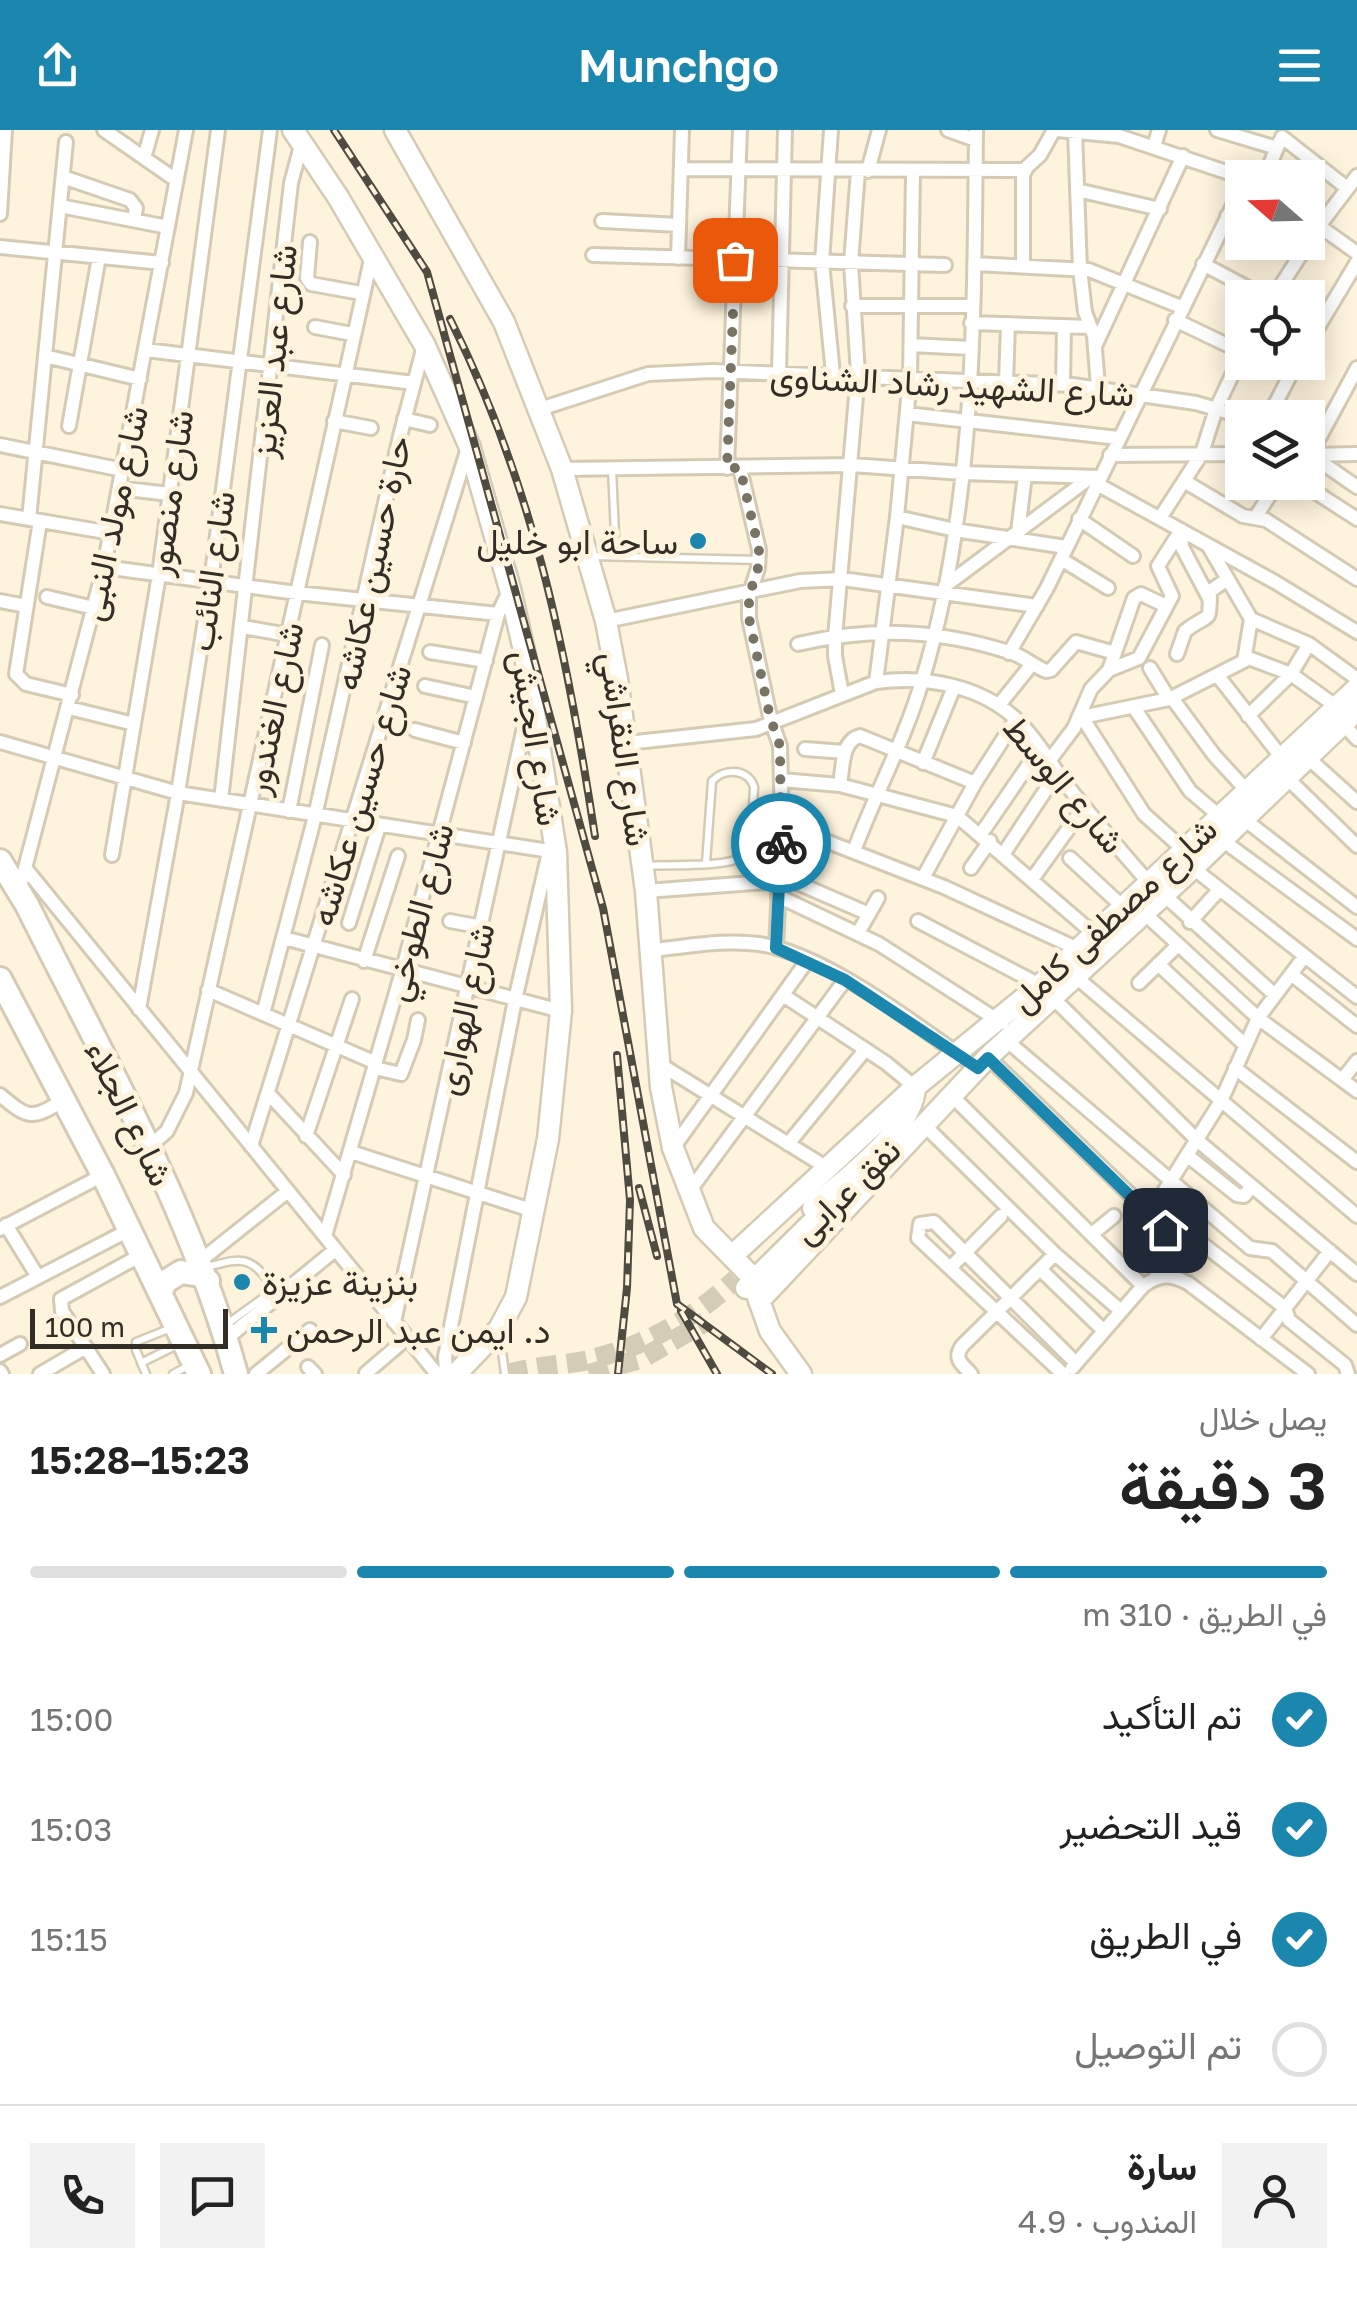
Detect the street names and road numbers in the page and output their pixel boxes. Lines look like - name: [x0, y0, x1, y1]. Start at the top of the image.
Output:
- street label: شارع عبد العزيز: [241, 242, 309, 461]
- street label: شارع الشهيد رشاد الشناوى: [769, 353, 1135, 419]
- street label: شارع مولد النبى: [70, 402, 160, 625]
- street label: شارع منصور: [136, 407, 205, 580]
- street label: حارة حسين عكاشه: [325, 432, 421, 694]
- street label: شارع النائب: [179, 488, 247, 654]
- street label: شارع الغندور: [234, 618, 316, 800]
- street label: شارع الجيش: [498, 647, 572, 829]
- street label: شارع النقراشي: [583, 649, 660, 850]
- street label: شارع حسين عكاشه: [300, 659, 424, 932]
- street label: شارع الوسط: [992, 706, 1135, 864]
- street label: شارع مصطفى كامل: [1001, 808, 1228, 1023]
- street label: شارع الطوخي: [374, 818, 471, 1008]
- street label: شارع الهوارى: [425, 919, 507, 1100]
- street label: شارع الجلاء: [73, 1033, 183, 1194]
- street label: نفق عرابى: [783, 1128, 910, 1253]

